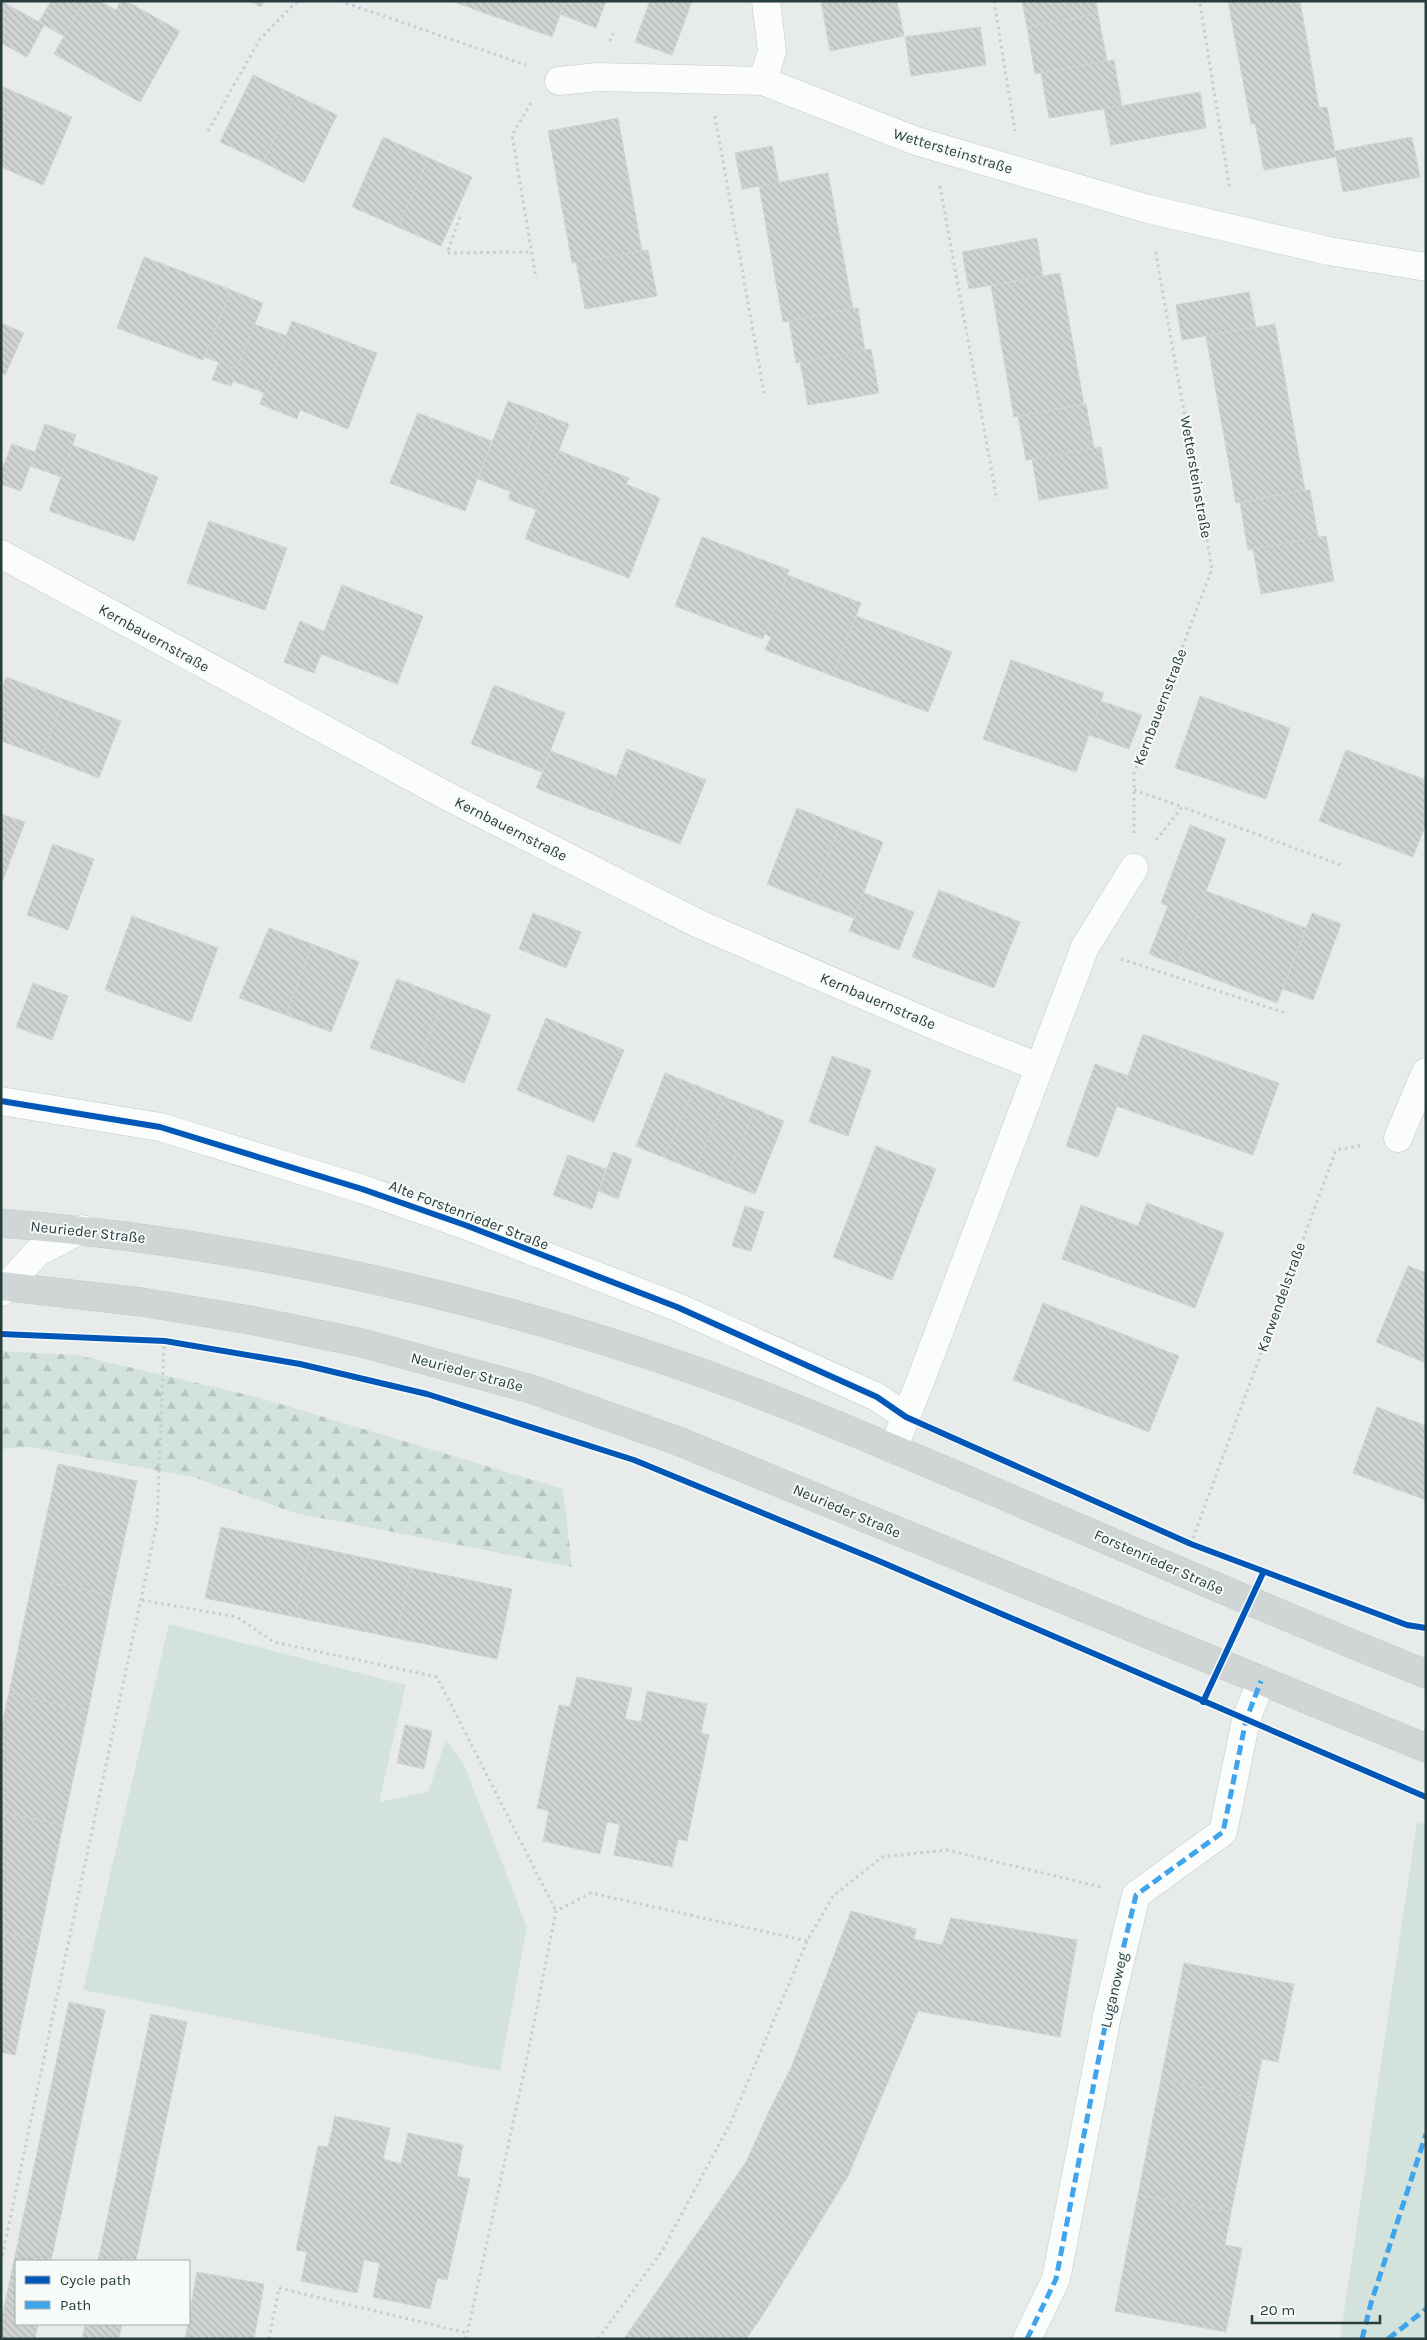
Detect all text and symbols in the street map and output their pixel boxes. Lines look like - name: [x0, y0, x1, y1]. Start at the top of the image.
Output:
- street label: Wettersteinstraße: [891, 124, 1015, 178]
- street label: Wettersteinstraße: [1176, 414, 1216, 540]
- street label: Kernbauernstraße: [95, 600, 213, 676]
- street label: Kernbauernstraße: [1129, 646, 1191, 768]
- street label: Kernbauernstraße: [452, 793, 570, 865]
- street label: Kernbauernstraße: [817, 969, 939, 1033]
- street label: Alte Forstenrieder Straße: [387, 1176, 551, 1254]
- street label: Neurieder Straße: [30, 1217, 146, 1247]
- street label: Karwendelstraße: [1253, 1240, 1309, 1354]
- street label: Neurieder Straße: [409, 1348, 525, 1396]
- street label: Neurieder Straße: [790, 1480, 904, 1542]
- street label: Forstenrieder Straße: [1091, 1525, 1227, 1599]
- street label: Luganoweg: [1097, 1950, 1132, 2030]
- legend: [15, 2260, 190, 2325]
- text: Cycle path: [60, 2271, 131, 2289]
- scale bar: [1252, 2292, 1380, 2324]
- text: Path: [60, 2296, 91, 2314]
- text: 20 m: [1260, 2301, 1295, 2319]

